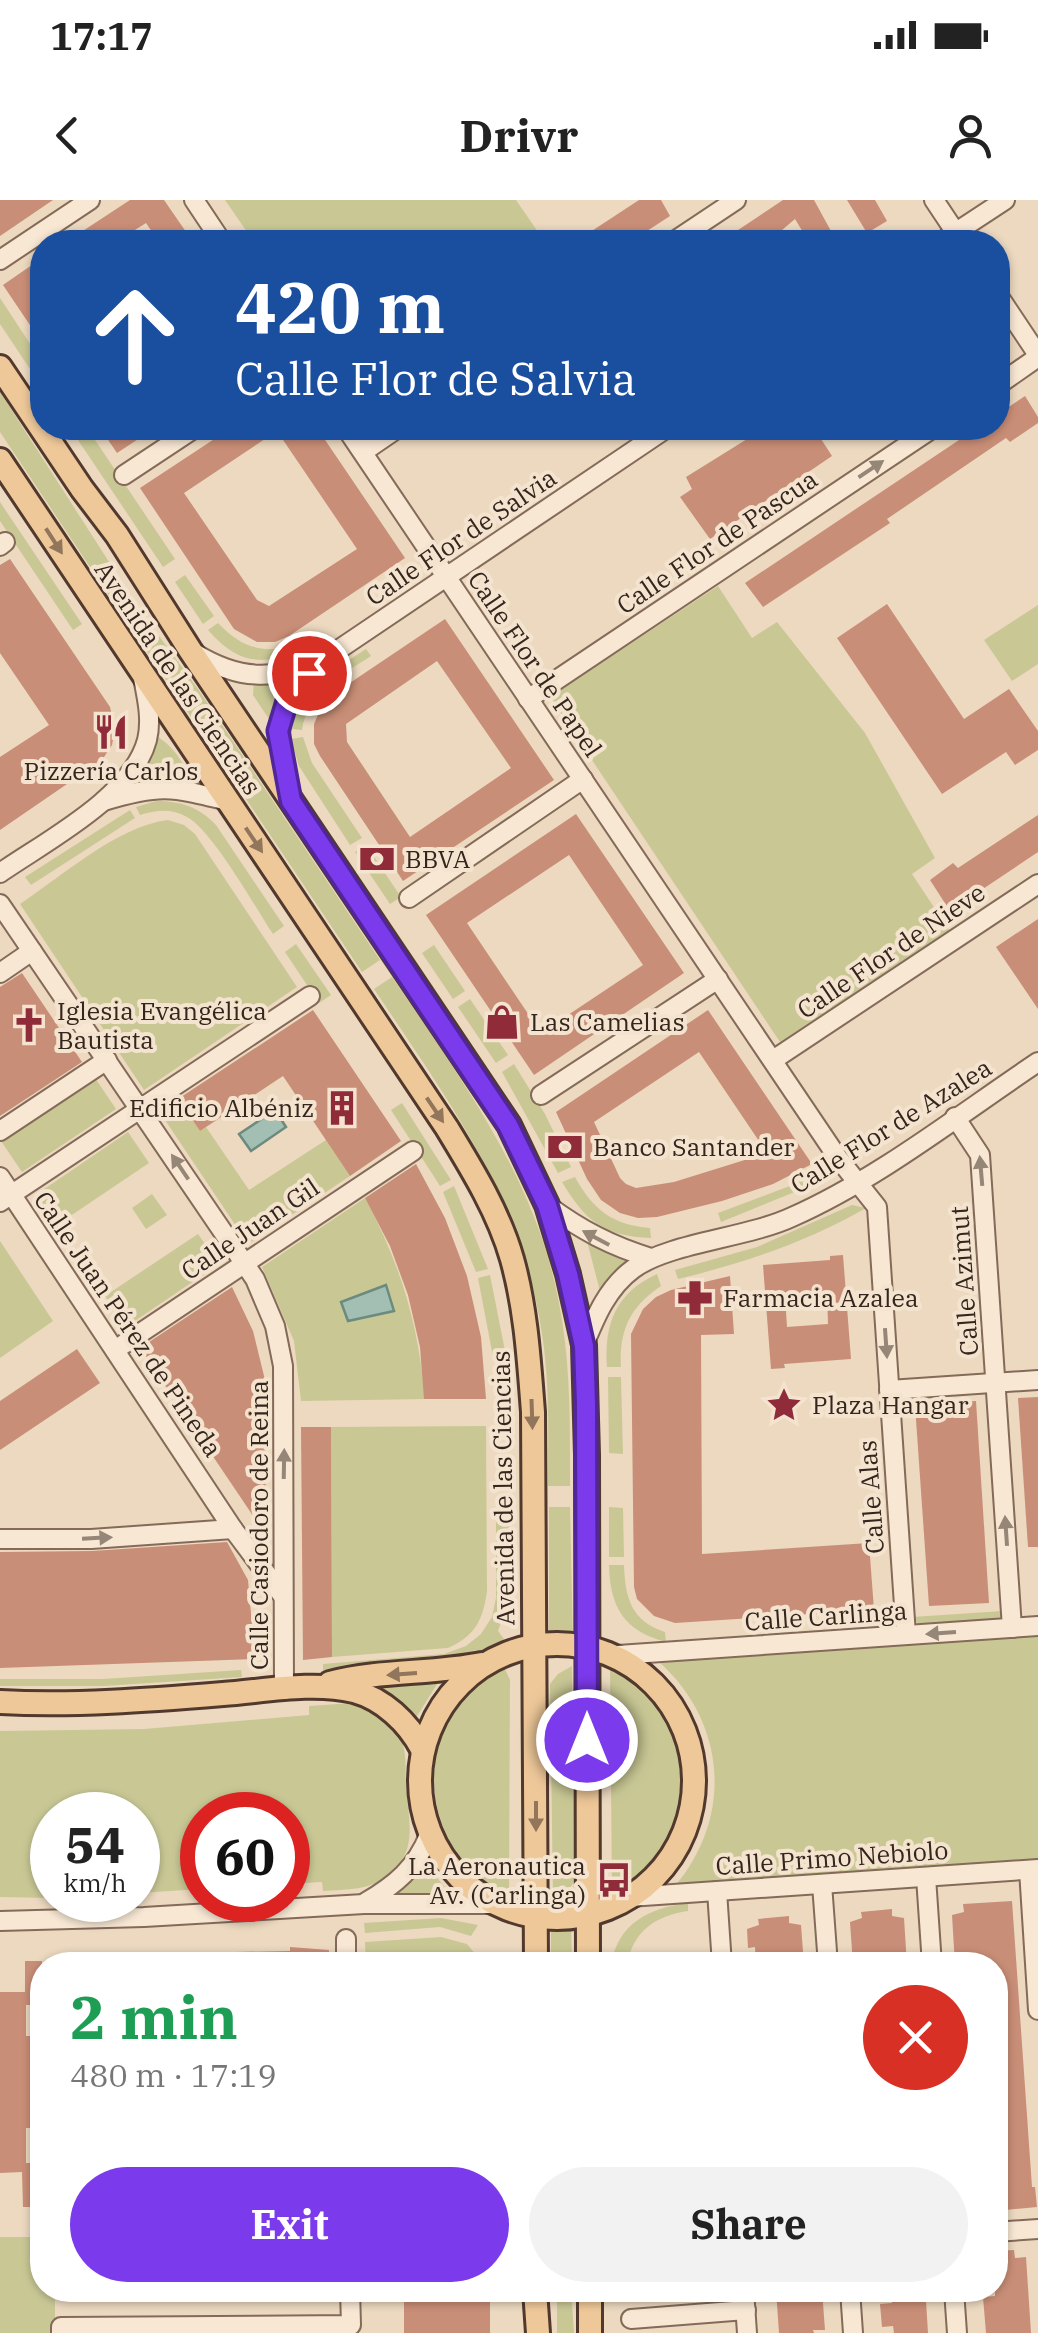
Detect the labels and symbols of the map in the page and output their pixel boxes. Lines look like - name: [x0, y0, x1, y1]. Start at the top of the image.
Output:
- one-way arrow: [858, 460, 885, 479]
- street label: Calle Flor de Salvia: [359, 461, 562, 613]
- street label: Calle Flor de Pascua: [610, 462, 824, 621]
- one-way arrow: [44, 528, 62, 555]
- street label: Avenida de las Ciencias: [88, 554, 269, 801]
- street label: Calle Flor de Papel: [461, 564, 610, 763]
- pin: [267, 631, 352, 716]
- restaurant icon: Pizzería Carlos: [92, 713, 130, 751]
- place label: Pizzería Carlos: [24, 754, 198, 787]
- one-way arrow: [245, 827, 263, 854]
- bank icon: BBVA: [358, 840, 396, 878]
- place label: BBVA: [405, 842, 470, 875]
- street label: Calle Flor de Nieve: [790, 876, 991, 1026]
- place label: Iglesia Evangélica Bautista: [57, 994, 267, 1056]
- shop icon: Las Camelias: [483, 1003, 521, 1041]
- place label: Las Camelias: [530, 1005, 685, 1038]
- church icon: Iglesia Evangélica Bautista: [10, 1006, 48, 1044]
- street label: Calle Flor de Azalea: [784, 1050, 997, 1201]
- building icon: Edificio Albéniz: [323, 1089, 361, 1127]
- place label: Edificio Albéniz: [129, 1091, 314, 1124]
- one-way arrow: [426, 1097, 444, 1124]
- bank icon: Banco Santander: [546, 1128, 584, 1166]
- place label: Banco Santander: [593, 1130, 794, 1163]
- one-way arrow: [171, 1153, 189, 1180]
- one-way arrow: [973, 1155, 989, 1187]
- street label: Calle Juan Gil: [174, 1170, 325, 1287]
- street label: Calle Juan Pérez de Pineda: [27, 1184, 230, 1463]
- street label: Calle Azimut: [942, 1205, 985, 1357]
- one-way arrow: [581, 1229, 610, 1246]
- pharmacy icon: Farmacia Azalea: [676, 1279, 714, 1317]
- place label: Farmacia Azalea: [723, 1281, 919, 1314]
- one-way arrow: [878, 1327, 894, 1359]
- street label: Avenida de las Ciencias: [484, 1350, 521, 1626]
- street label: Calle Casiodoro de Reina: [242, 1380, 275, 1670]
- place icon: Plaza Hangar: [765, 1386, 803, 1424]
- place label: Plaza Hangar: [812, 1388, 968, 1421]
- one-way arrow: [525, 1399, 541, 1431]
- street label: Calle Alas: [850, 1439, 891, 1555]
- one-way arrow: [277, 1447, 293, 1479]
- one-way arrow: [998, 1514, 1014, 1546]
- one-way arrow: [82, 1530, 114, 1546]
- street label: Calle Carlinga: [743, 1593, 908, 1638]
- one-way arrow: [924, 1625, 956, 1641]
- one-way arrow: [385, 1666, 417, 1682]
- position arrow: [535, 1688, 639, 1792]
- speed limit sign: 60: [180, 1792, 310, 1922]
- one-way arrow: [528, 1800, 544, 1832]
- street label: Calle Primo Nebiolo: [715, 1833, 949, 1882]
- place label: La Aeronautica Av. (Carlinga): [408, 1849, 586, 1911]
- bus stop icon: La Aeronautica Av. (Carlinga): [595, 1861, 633, 1899]

